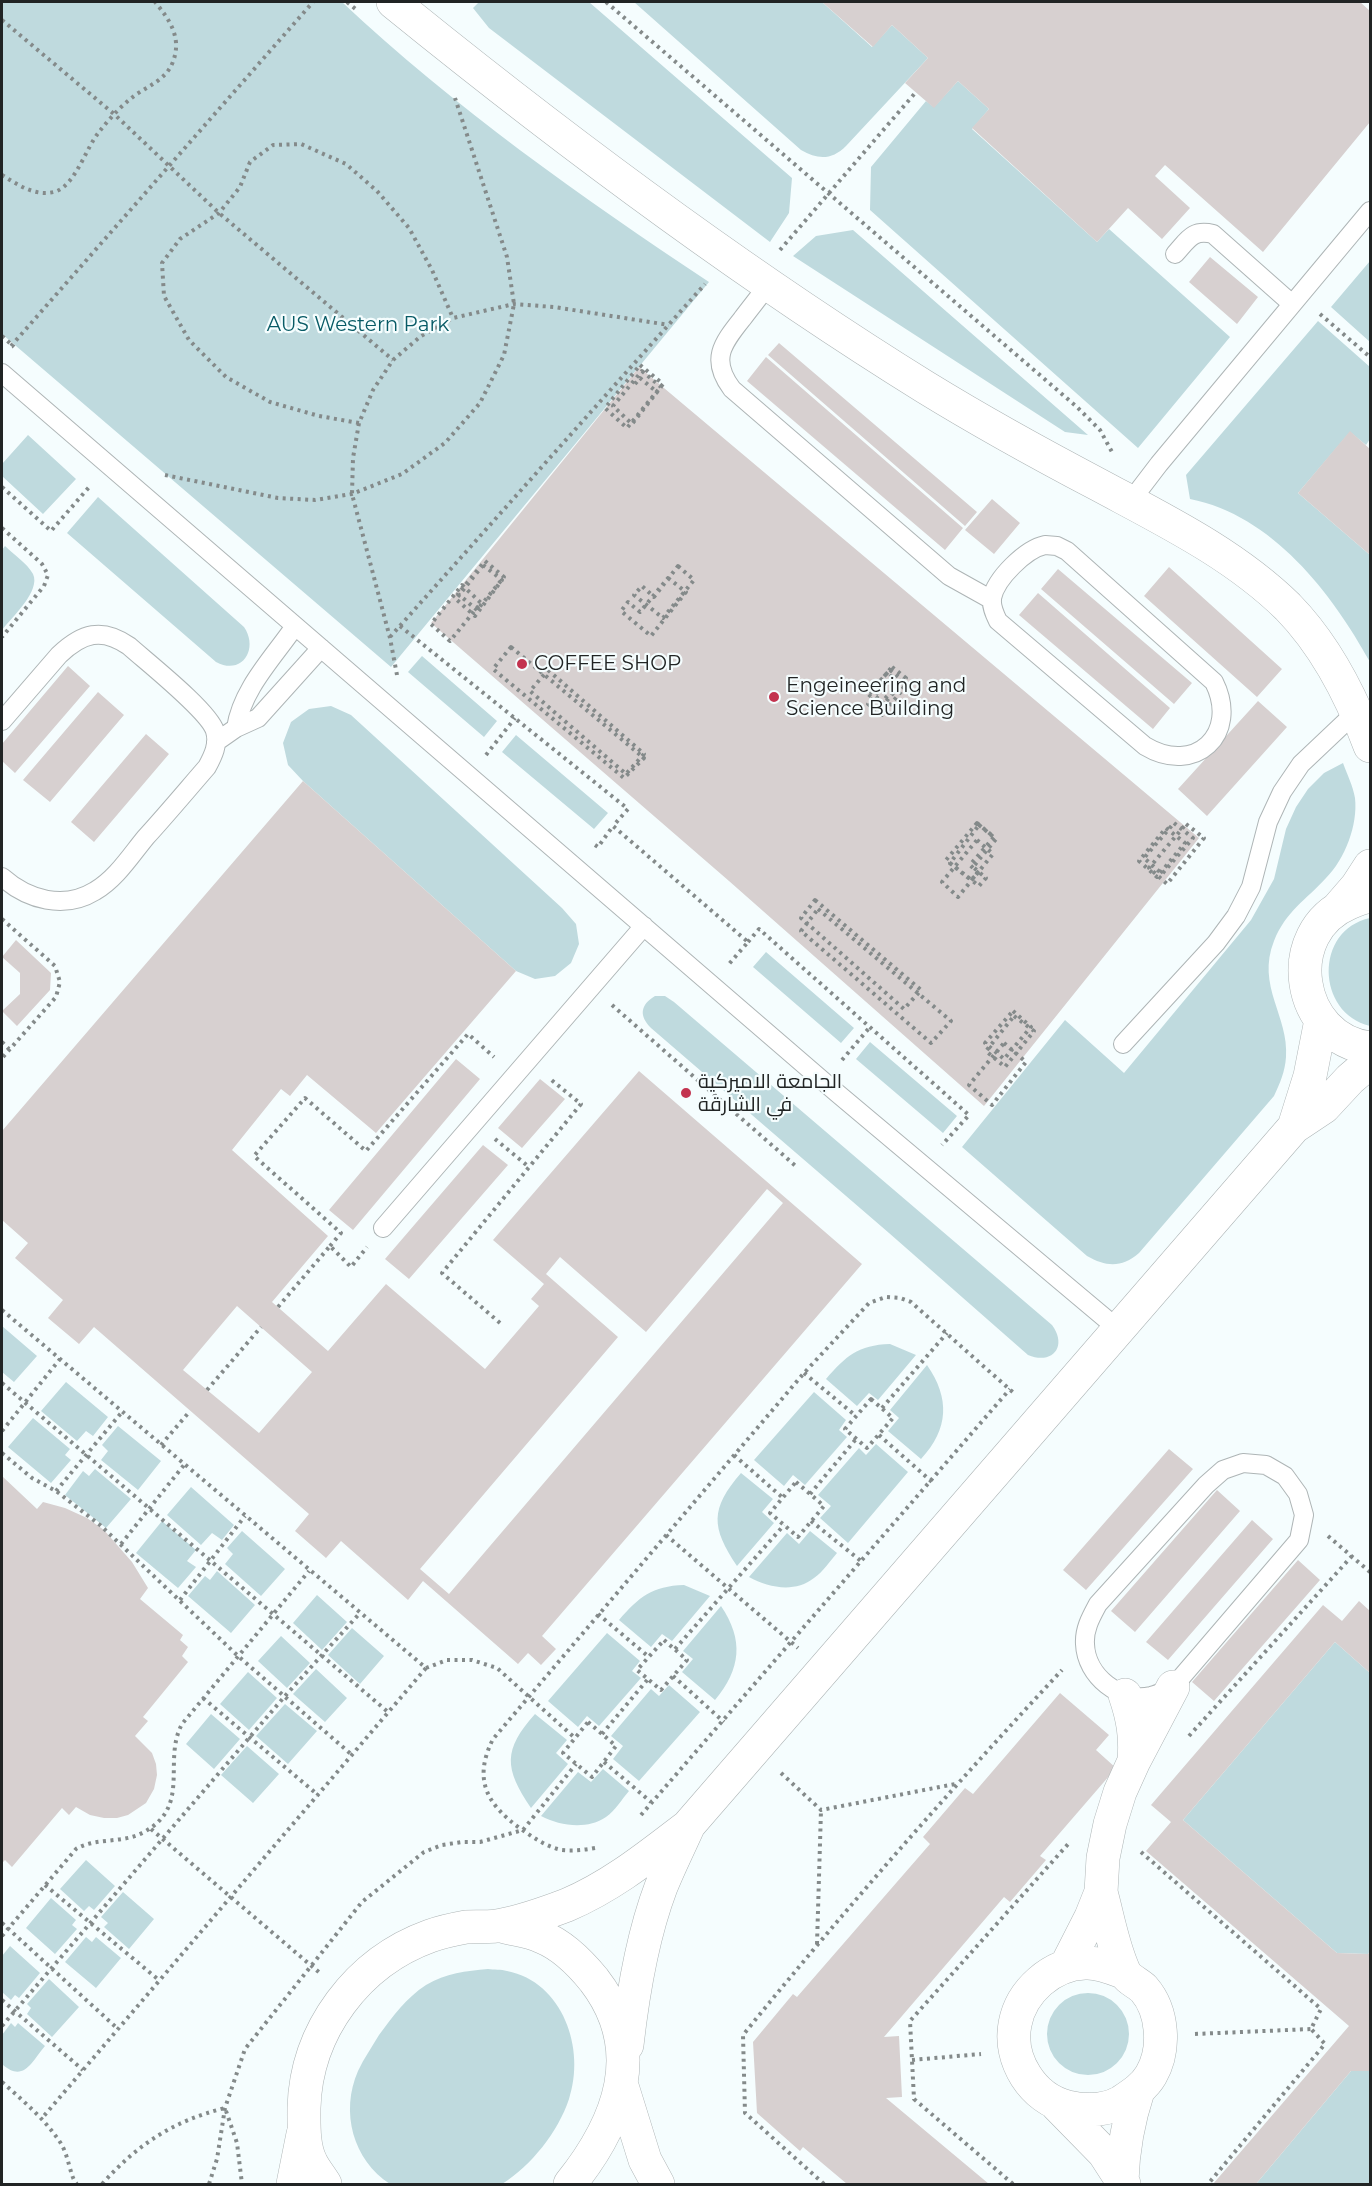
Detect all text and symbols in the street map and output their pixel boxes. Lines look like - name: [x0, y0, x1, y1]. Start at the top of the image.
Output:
- park label: AUS Western Park: [267, 313, 449, 337]
- place label: COFFEE SHOP: [534, 652, 681, 676]
- marker: COFFEE SHOP: [515, 657, 529, 671]
- place label: Engeineering and Science Building: [786, 674, 966, 721]
- marker: Engeineering and Science Building: [767, 690, 781, 704]
- place label: الجامعة الاميركية في الشارقة: [698, 1070, 842, 1117]
- marker: الجامعة الاميركية في الشارقة: [679, 1086, 693, 1100]

